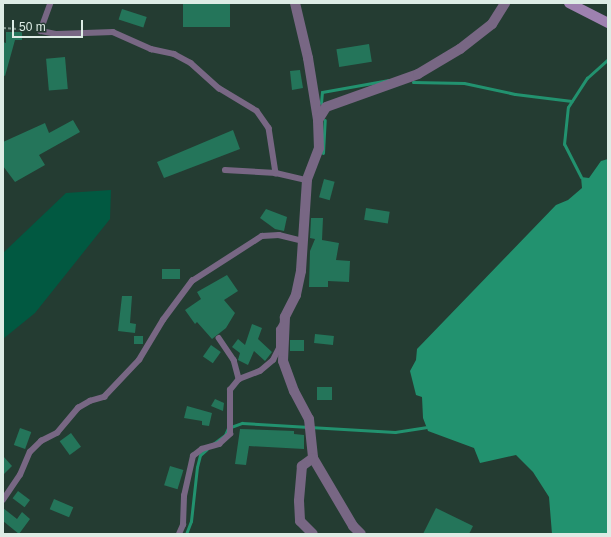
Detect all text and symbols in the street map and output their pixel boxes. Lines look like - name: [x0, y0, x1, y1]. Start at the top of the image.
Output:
- scale bar: [14, 12, 85, 38]
- text: 50 m: [19, 20, 46, 34]

